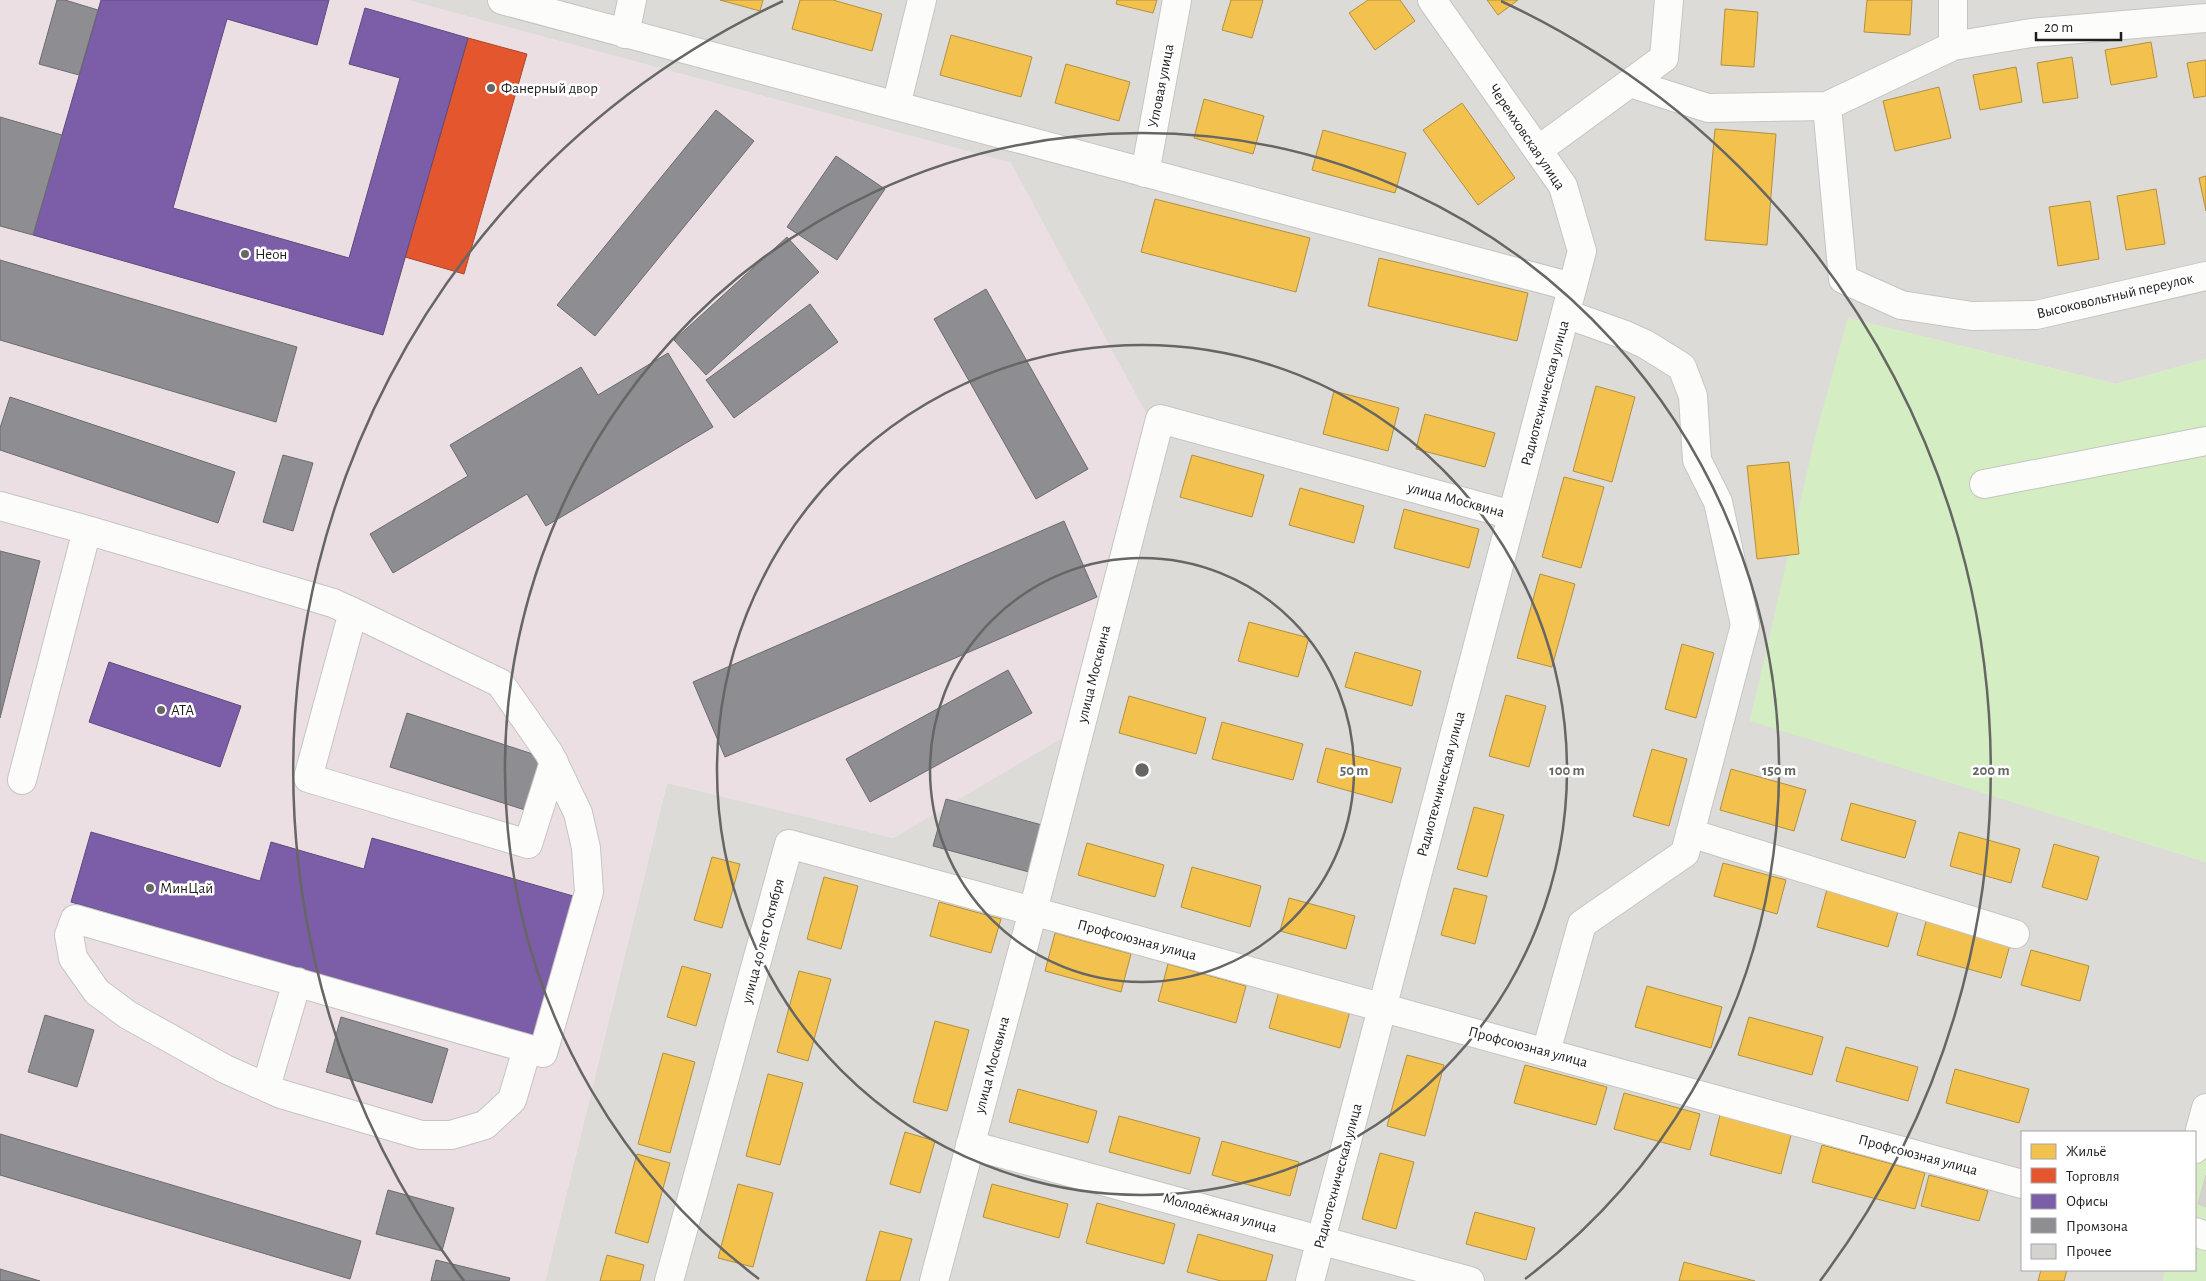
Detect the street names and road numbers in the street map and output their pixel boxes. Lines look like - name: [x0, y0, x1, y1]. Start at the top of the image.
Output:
- street label: Угловая улица: [1146, 43, 1177, 129]
- street label: Черемховская улица: [1486, 81, 1568, 193]
- street label: Высоковольтный переулок: [2035, 271, 2195, 321]
- street label: Радиотехническая улица: [1518, 319, 1572, 467]
- street label: улица Москвина: [1405, 480, 1506, 520]
- street label: улица Москвина: [1074, 624, 1113, 725]
- street label: Радиотехническая улица: [1414, 710, 1468, 858]
- street label: улица 40 лет Октября: [739, 877, 787, 1006]
- street label: Профсоюзная улица: [1076, 917, 1198, 963]
- street label: улица Москвина: [972, 1015, 1012, 1116]
- street label: Профсоюзная улица: [1467, 1024, 1589, 1070]
- street label: Радиотехническая улица: [1311, 1102, 1365, 1250]
- street label: Профсоюзная улица: [1857, 1132, 1979, 1178]
- street label: Молодёжная улица: [1161, 1191, 1279, 1235]

